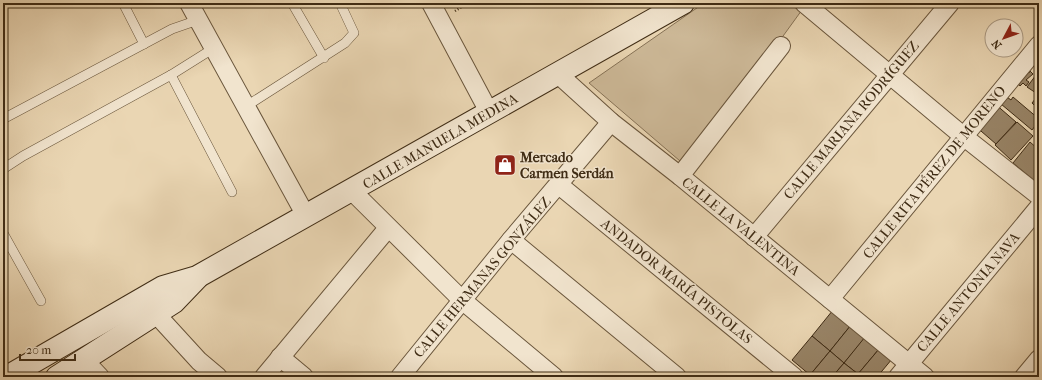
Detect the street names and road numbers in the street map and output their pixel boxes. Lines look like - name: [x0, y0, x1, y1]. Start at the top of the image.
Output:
- street label: CALLE MARIANA RODRÍGUEZ: [779, 37, 923, 203]
- street label: CALLE RITA PÉREZ DE MORENO: [859, 82, 1009, 262]
- street label: CALLE MANUELA MEDINA: [360, 90, 522, 193]
- street label: CALLE LA VALENTINA: [678, 174, 804, 280]
- street label: CALLE HERMANAS GONZÁLEZ: [409, 192, 555, 361]
- street label: ANDADOR MARÍA PISTOLAS: [597, 214, 756, 348]
- street label: CALLE ANTONIA NAVA: [913, 228, 1024, 356]

